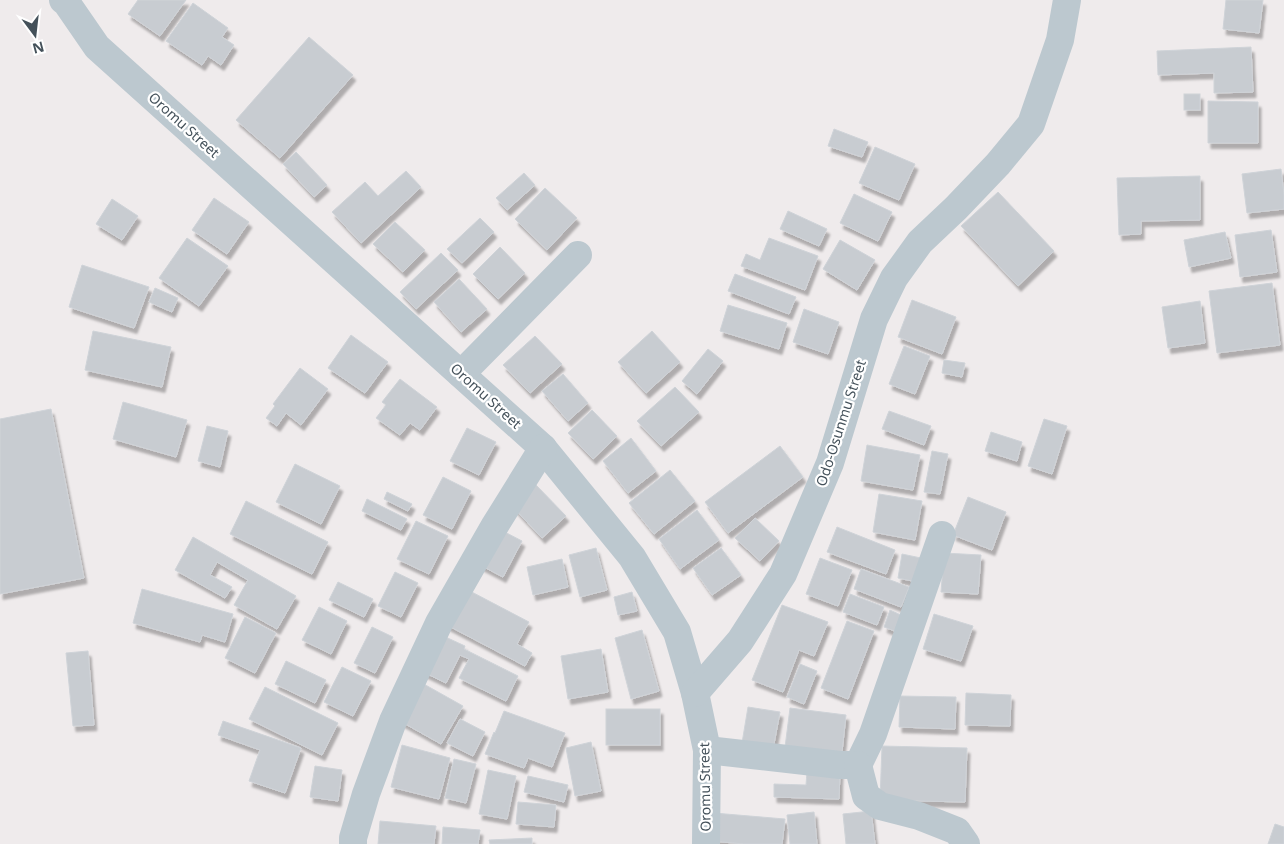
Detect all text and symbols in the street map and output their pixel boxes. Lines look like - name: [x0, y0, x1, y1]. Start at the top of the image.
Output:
- north arrow: [10, 10, 60, 60]
- text: N: [31, 37, 46, 59]
- street label: Oromu Street: [145, 88, 224, 162]
- street label: Odo-Osunmu Street: [811, 357, 870, 489]
- street label: Oromu Street: [447, 359, 526, 433]
- street label: Oromu Street: [694, 742, 715, 832]

